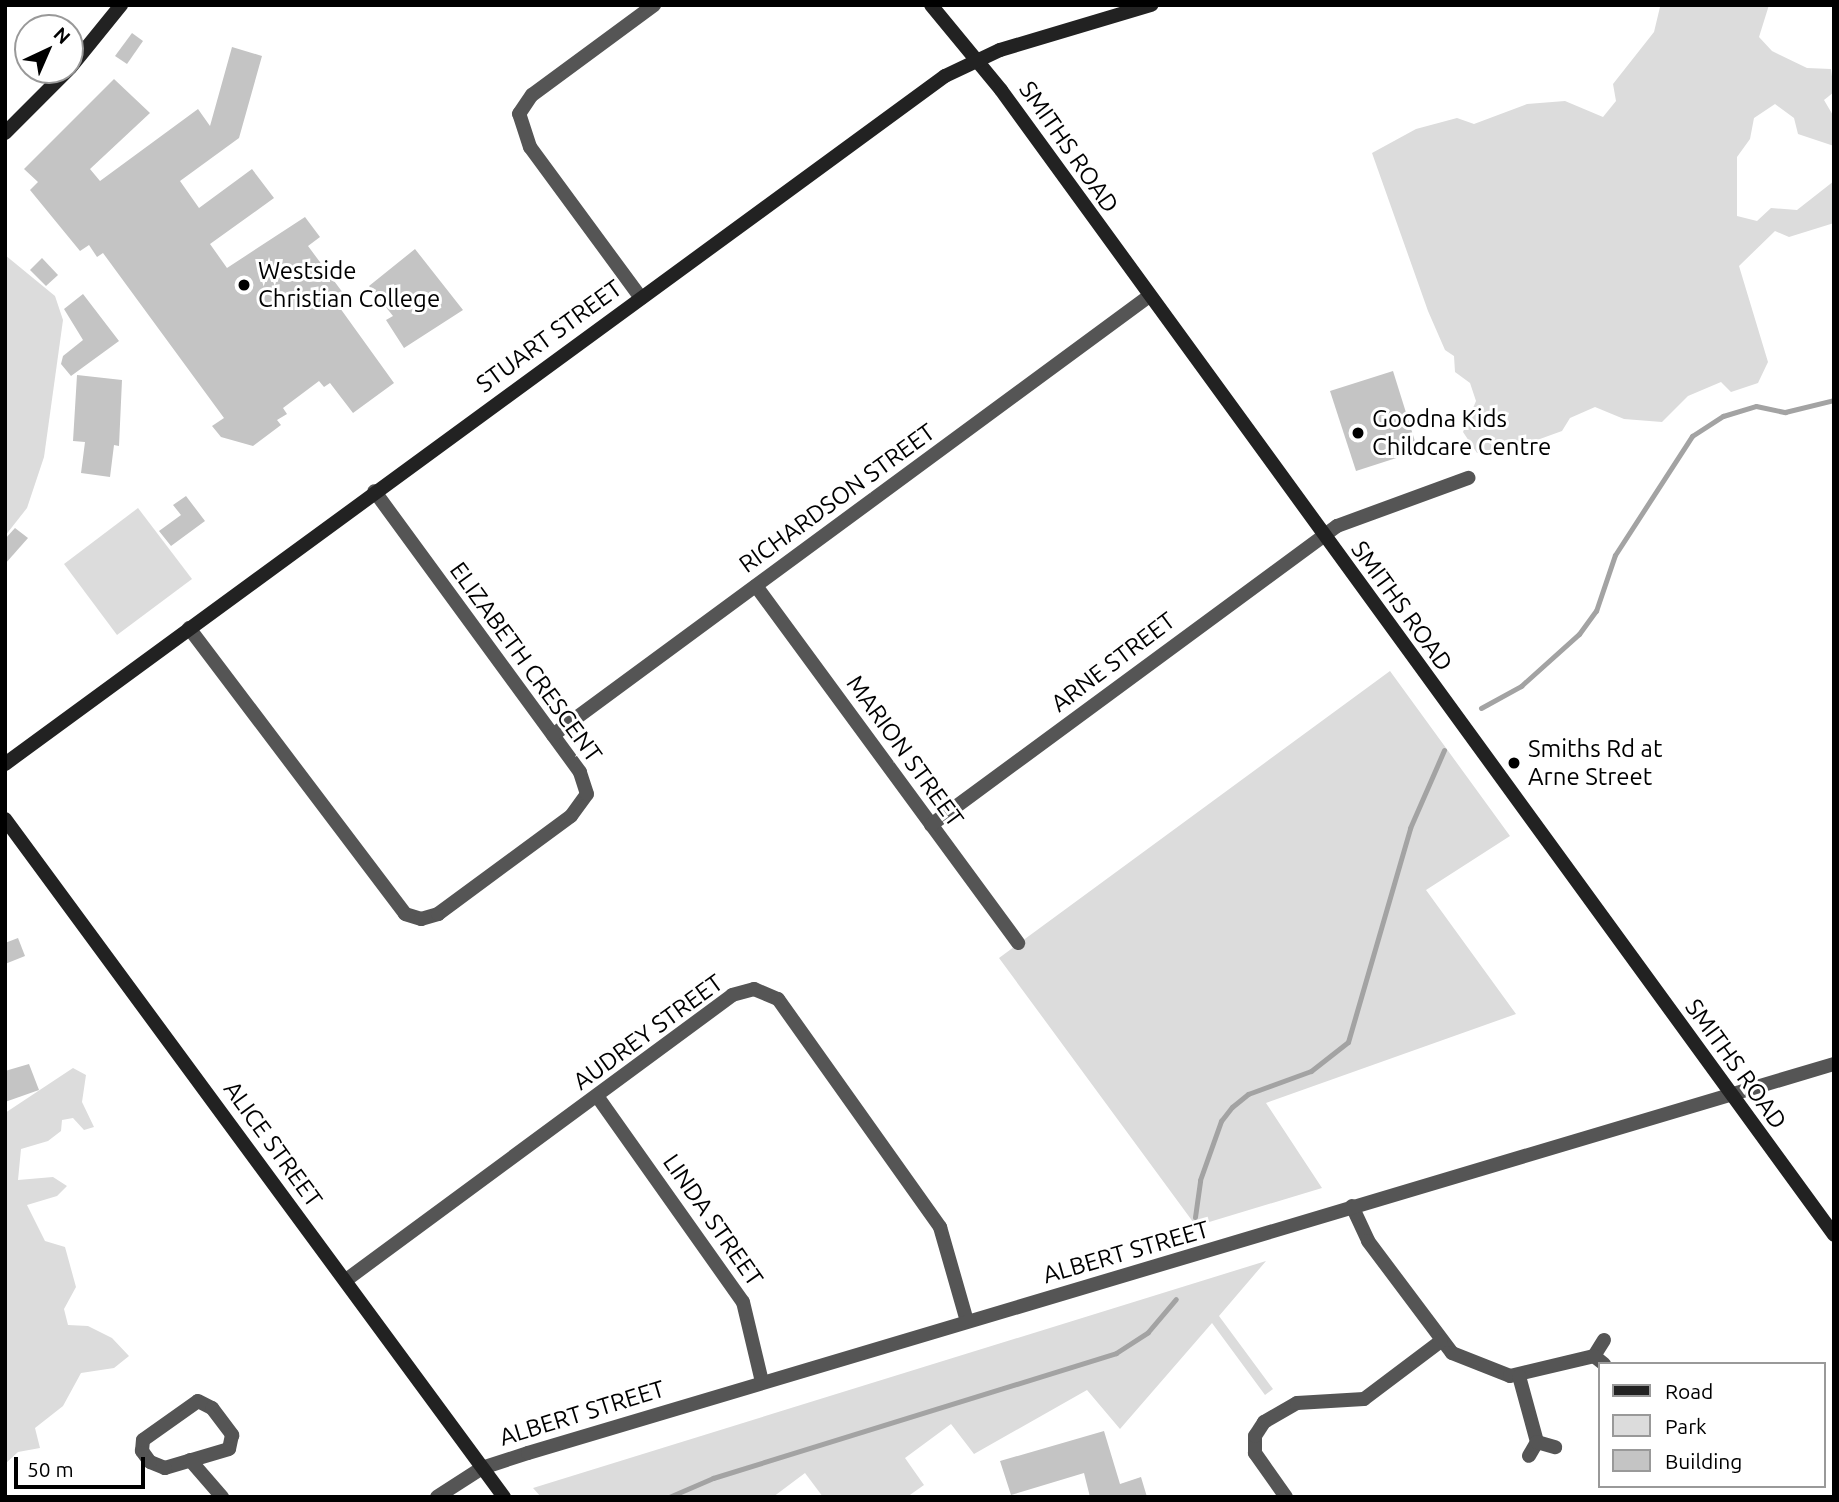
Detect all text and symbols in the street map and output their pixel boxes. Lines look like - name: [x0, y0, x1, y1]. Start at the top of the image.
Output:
- north arrow: [14, 14, 84, 84]
- text: N: [49, 22, 75, 48]
- street label: SMITHS ROAD: [1013, 76, 1125, 218]
- place label: Westside Christian College: [258, 257, 440, 313]
- street label: STUART STREET: [471, 274, 627, 398]
- marker: Westside Christian College: [236, 277, 252, 293]
- place label: Goodna Kids Childcare Centre: [1372, 405, 1551, 461]
- street label: RICHARDSON STREET: [733, 417, 941, 579]
- marker: Goodna Kids Childcare Centre: [1350, 425, 1366, 441]
- street label: SMITHS ROAD: [1345, 535, 1459, 677]
- street label: ELIZABETH CRESCENT: [444, 556, 608, 768]
- street label: ARNE STREET: [1045, 606, 1181, 718]
- street label: MARION STREET: [840, 670, 970, 832]
- place label: Smiths Rd at Arne Street: [1528, 735, 1662, 791]
- marker: Smiths Rd at Arne Street: [1506, 755, 1522, 771]
- street label: AUDREY STREET: [568, 968, 728, 1096]
- street label: SMITHS ROAD: [1679, 993, 1793, 1135]
- street label: ALICE STREET: [218, 1075, 328, 1213]
- street label: LINDA STREET: [657, 1148, 769, 1292]
- street label: ALBERT STREET: [1040, 1215, 1212, 1289]
- legend: [1598, 1362, 1825, 1488]
- street label: ALBERT STREET: [496, 1374, 668, 1452]
- text: Road: [1665, 1379, 1713, 1403]
- text: Park: [1665, 1414, 1707, 1438]
- scale bar: [18, 1442, 149, 1486]
- text: Building: [1665, 1449, 1742, 1473]
- text: 50 m: [27, 1457, 74, 1481]

